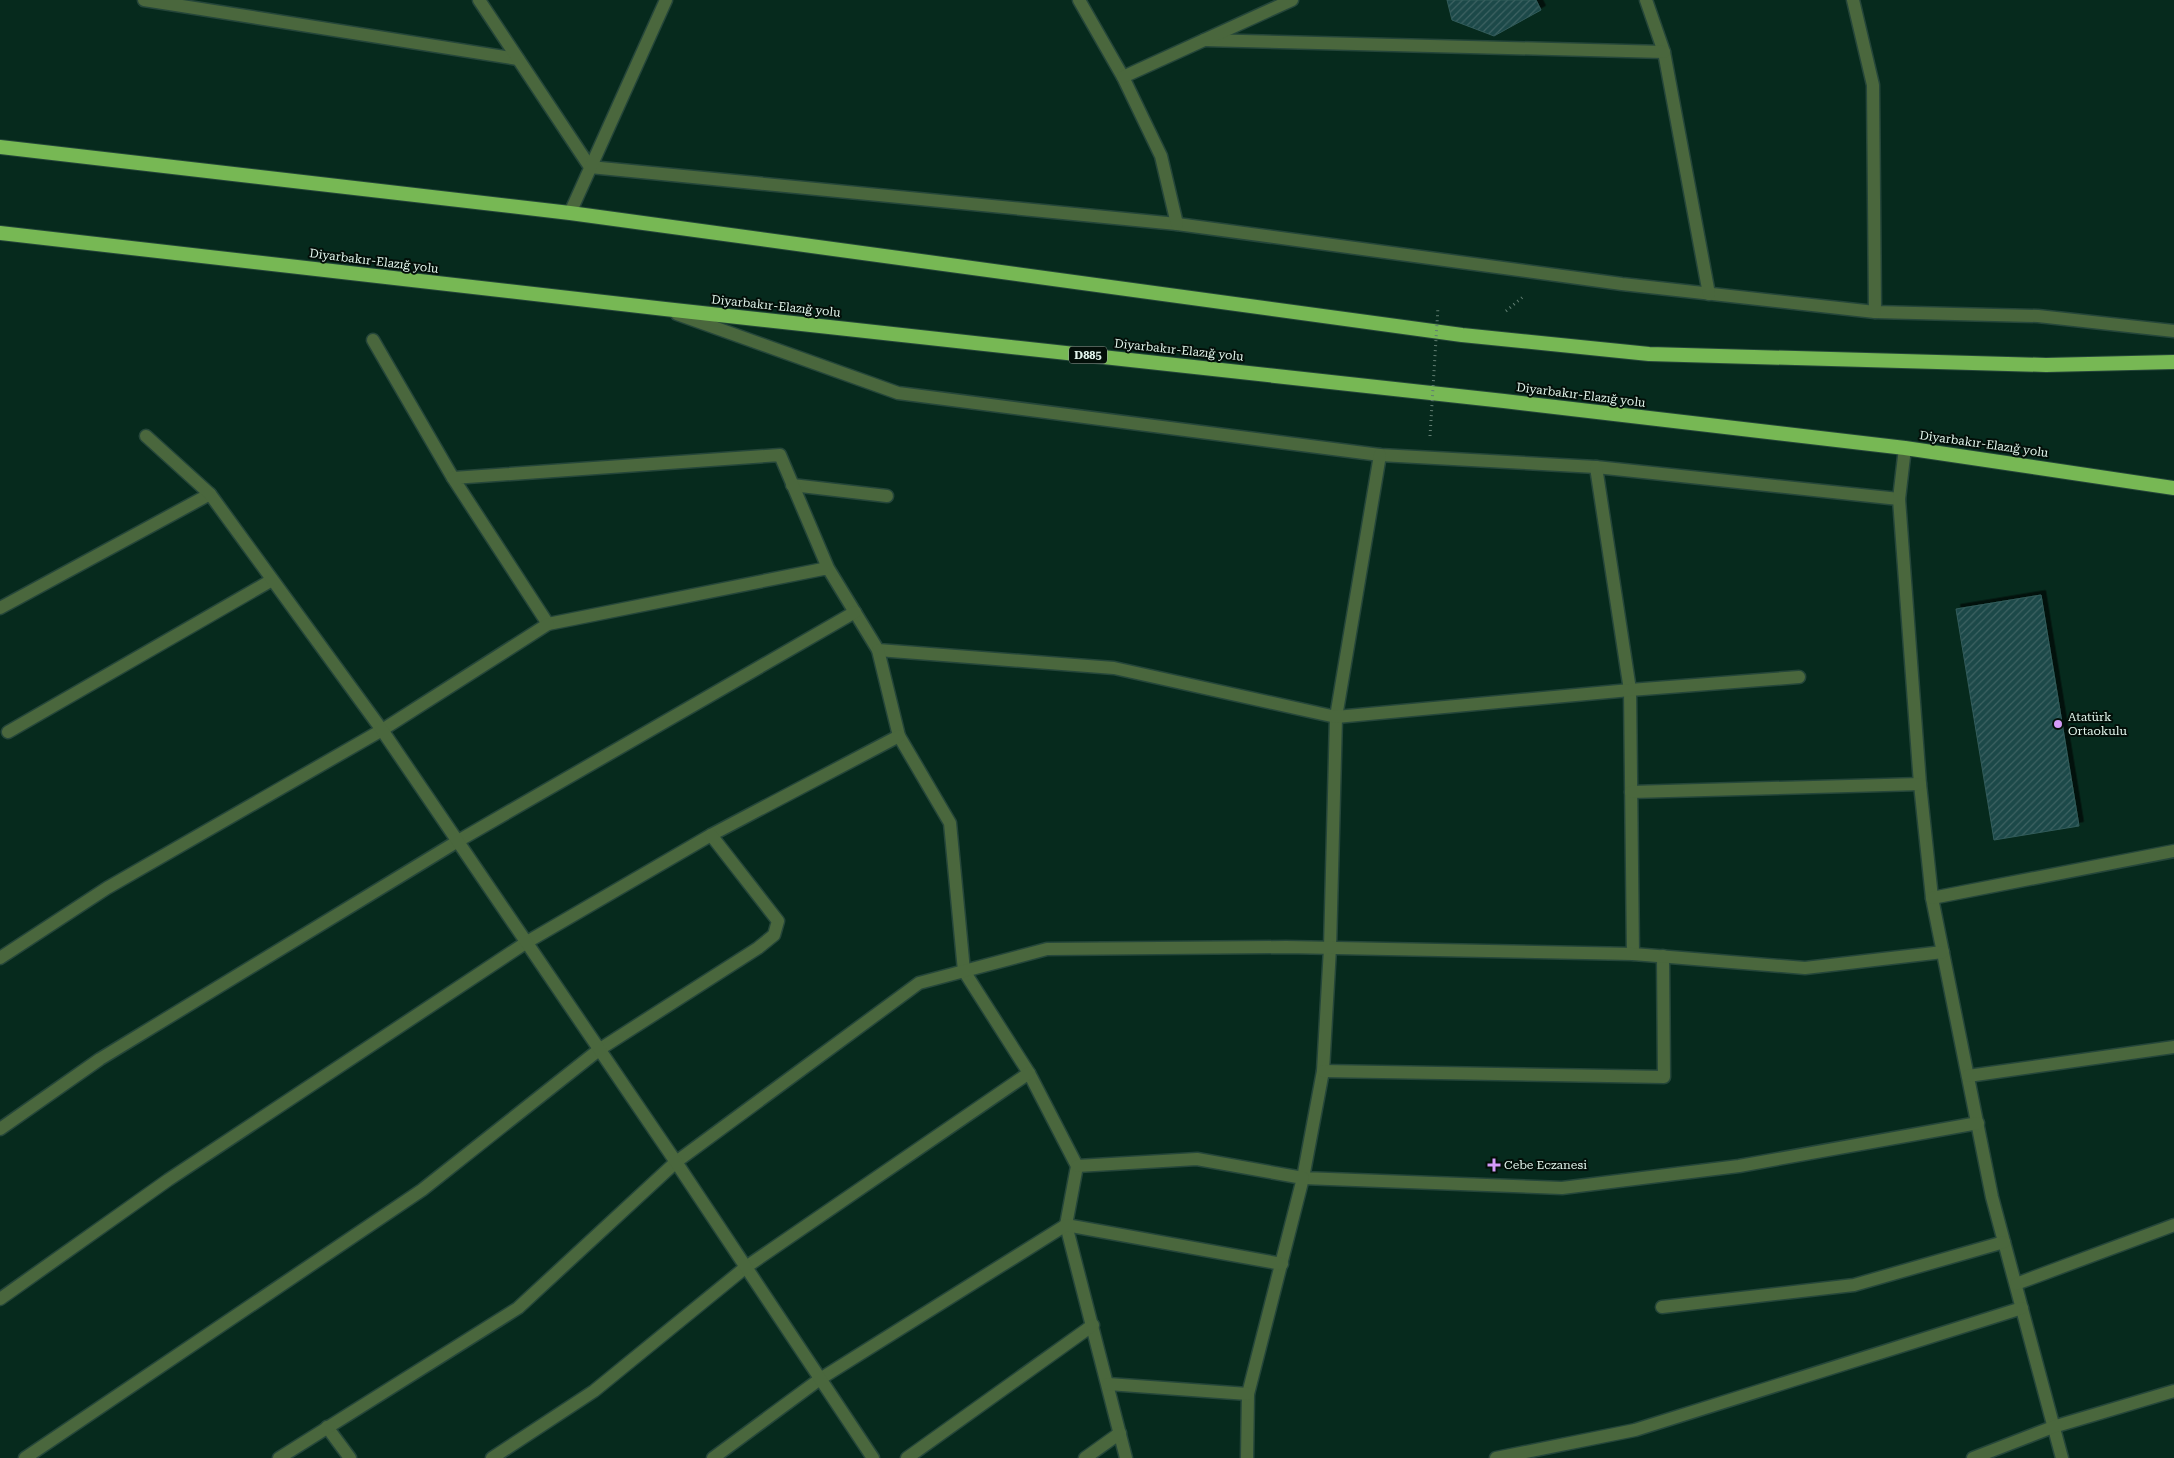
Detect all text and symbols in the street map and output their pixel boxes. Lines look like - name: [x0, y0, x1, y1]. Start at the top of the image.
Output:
- street label: Diyarbakır-Elazığ yolu: [309, 246, 440, 276]
- street label: Diyarbakır-Elazığ yolu: [711, 292, 842, 320]
- street label: Diyarbakır-Elazığ yolu: [1114, 336, 1245, 364]
- road number: D885: [1069, 346, 1107, 364]
- street label: Diyarbakır-Elazığ yolu: [1516, 380, 1647, 410]
- street label: Diyarbakır-Elazığ yolu: [1919, 428, 2050, 460]
- place label: Atatürk Ortaokulu: [2068, 710, 2127, 738]
- marker: Atatürk Ortaokulu: [2052, 718, 2064, 730]
- place label: Cebe Eczanesi: [1504, 1158, 1587, 1172]
- marker: Cebe Eczanesi: [1488, 1159, 1500, 1171]

